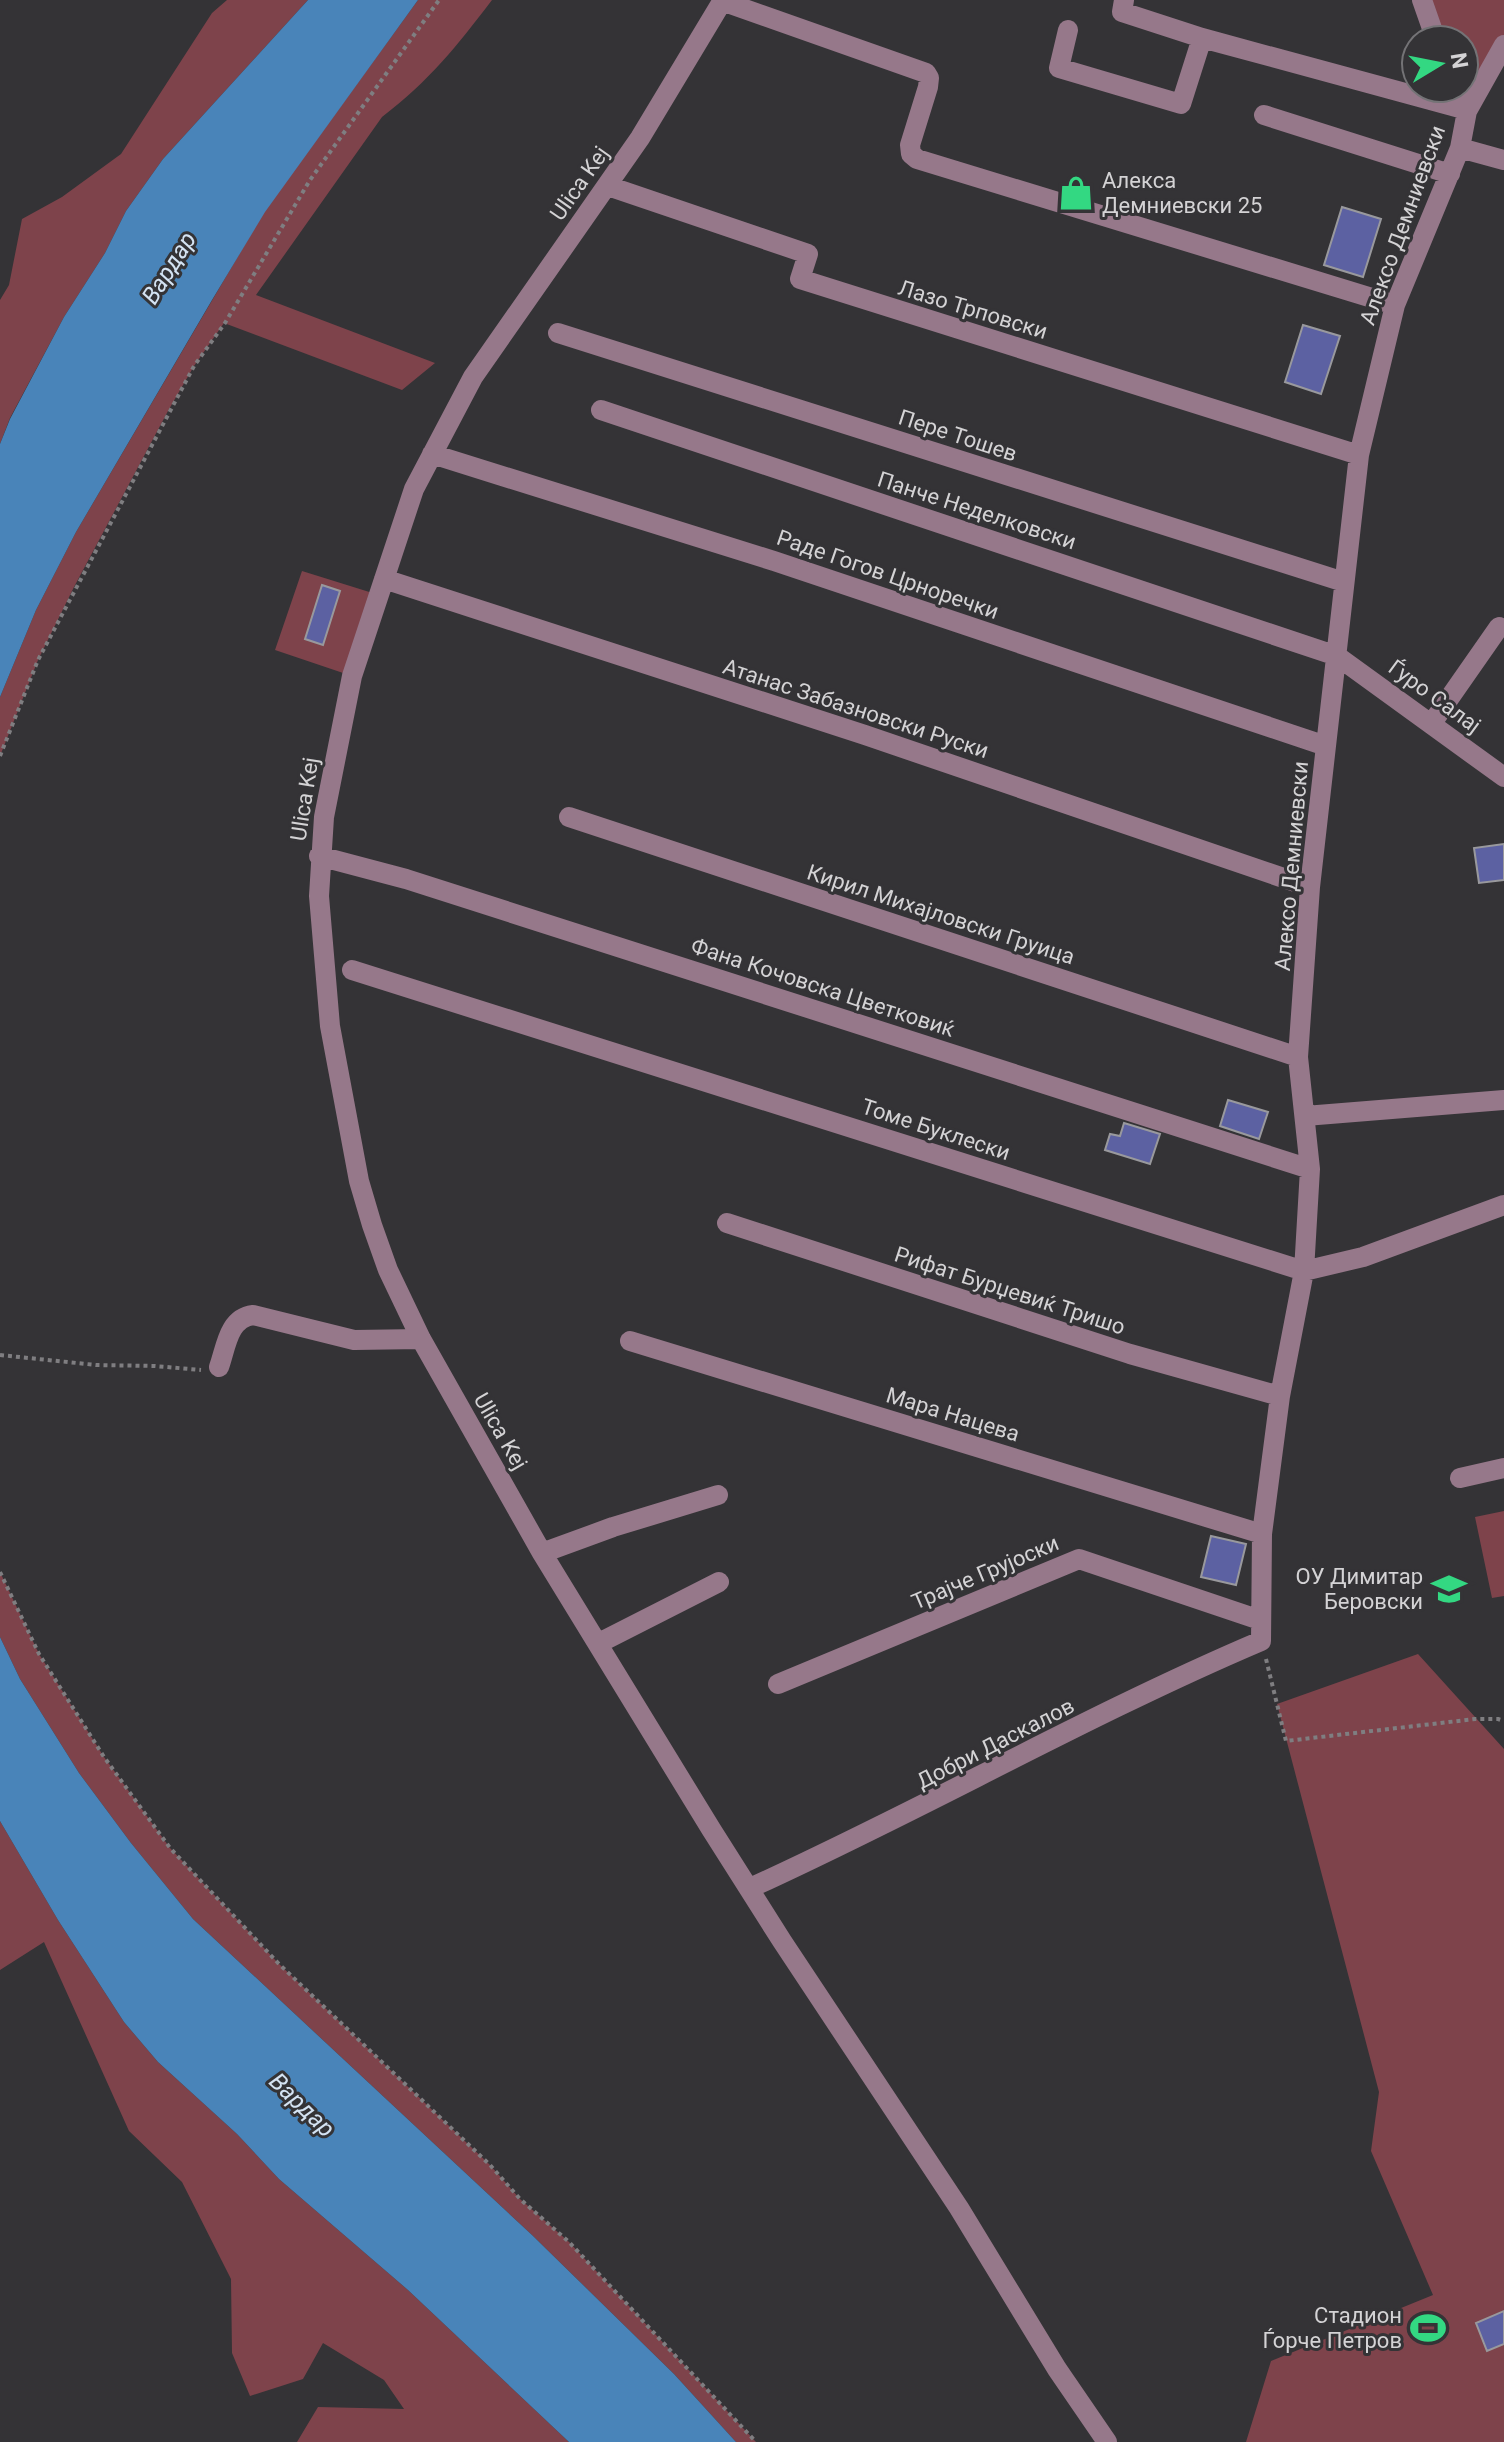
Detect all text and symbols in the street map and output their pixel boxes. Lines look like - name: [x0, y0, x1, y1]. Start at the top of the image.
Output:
- north arrow: [1400, 24, 1480, 104]
- text: N: [1446, 51, 1473, 70]
- street label: Алексо Демниевски: [1355, 122, 1450, 328]
- street label: Ulica Kej: [545, 142, 614, 225]
- place label: Алекса Демниевски 25: [1102, 168, 1262, 218]
- shop icon: Алекса Демниевски 25: [1057, 174, 1095, 212]
- water label: Вардар: [136, 227, 202, 309]
- street label: Лазо Трповски: [895, 275, 1050, 344]
- street label: Пере Тошев: [895, 405, 1020, 466]
- street label: Панче Неделковски: [874, 467, 1079, 554]
- street label: Раде Гогов Црноречки: [774, 525, 1002, 624]
- street label: Атанас Забазновски Руски: [720, 654, 992, 763]
- street label: Ѓуро Салај: [1384, 655, 1486, 738]
- street label: Ulica Kej: [286, 755, 323, 843]
- street label: Алексо Демниевски: [1270, 760, 1313, 972]
- street label: Кирил Михајловски Груица: [804, 859, 1078, 970]
- street label: Фана Кочовска Цветковиќ: [688, 933, 958, 1042]
- street label: Томе Буклески: [858, 1094, 1013, 1165]
- street label: Рифат Бурџевиќ Тришо: [891, 1241, 1128, 1340]
- street label: Мара Нацева: [883, 1382, 1022, 1447]
- street label: Ulica Kej: [469, 1388, 532, 1474]
- street label: Трајче Грујоски: [908, 1530, 1062, 1615]
- place label: ОУ Димитар Беровски: [1296, 1564, 1423, 1614]
- school or university icon: ОУ Димитар Беровски: [1430, 1570, 1468, 1608]
- street label: Добри Даскалов: [912, 1693, 1078, 1794]
- water label: Вардар: [264, 2067, 340, 2143]
- place label: Стадион Ѓорче Петров: [1262, 2303, 1402, 2353]
- sports icon: Стадион Ѓорче Петров: [1409, 2309, 1447, 2347]

